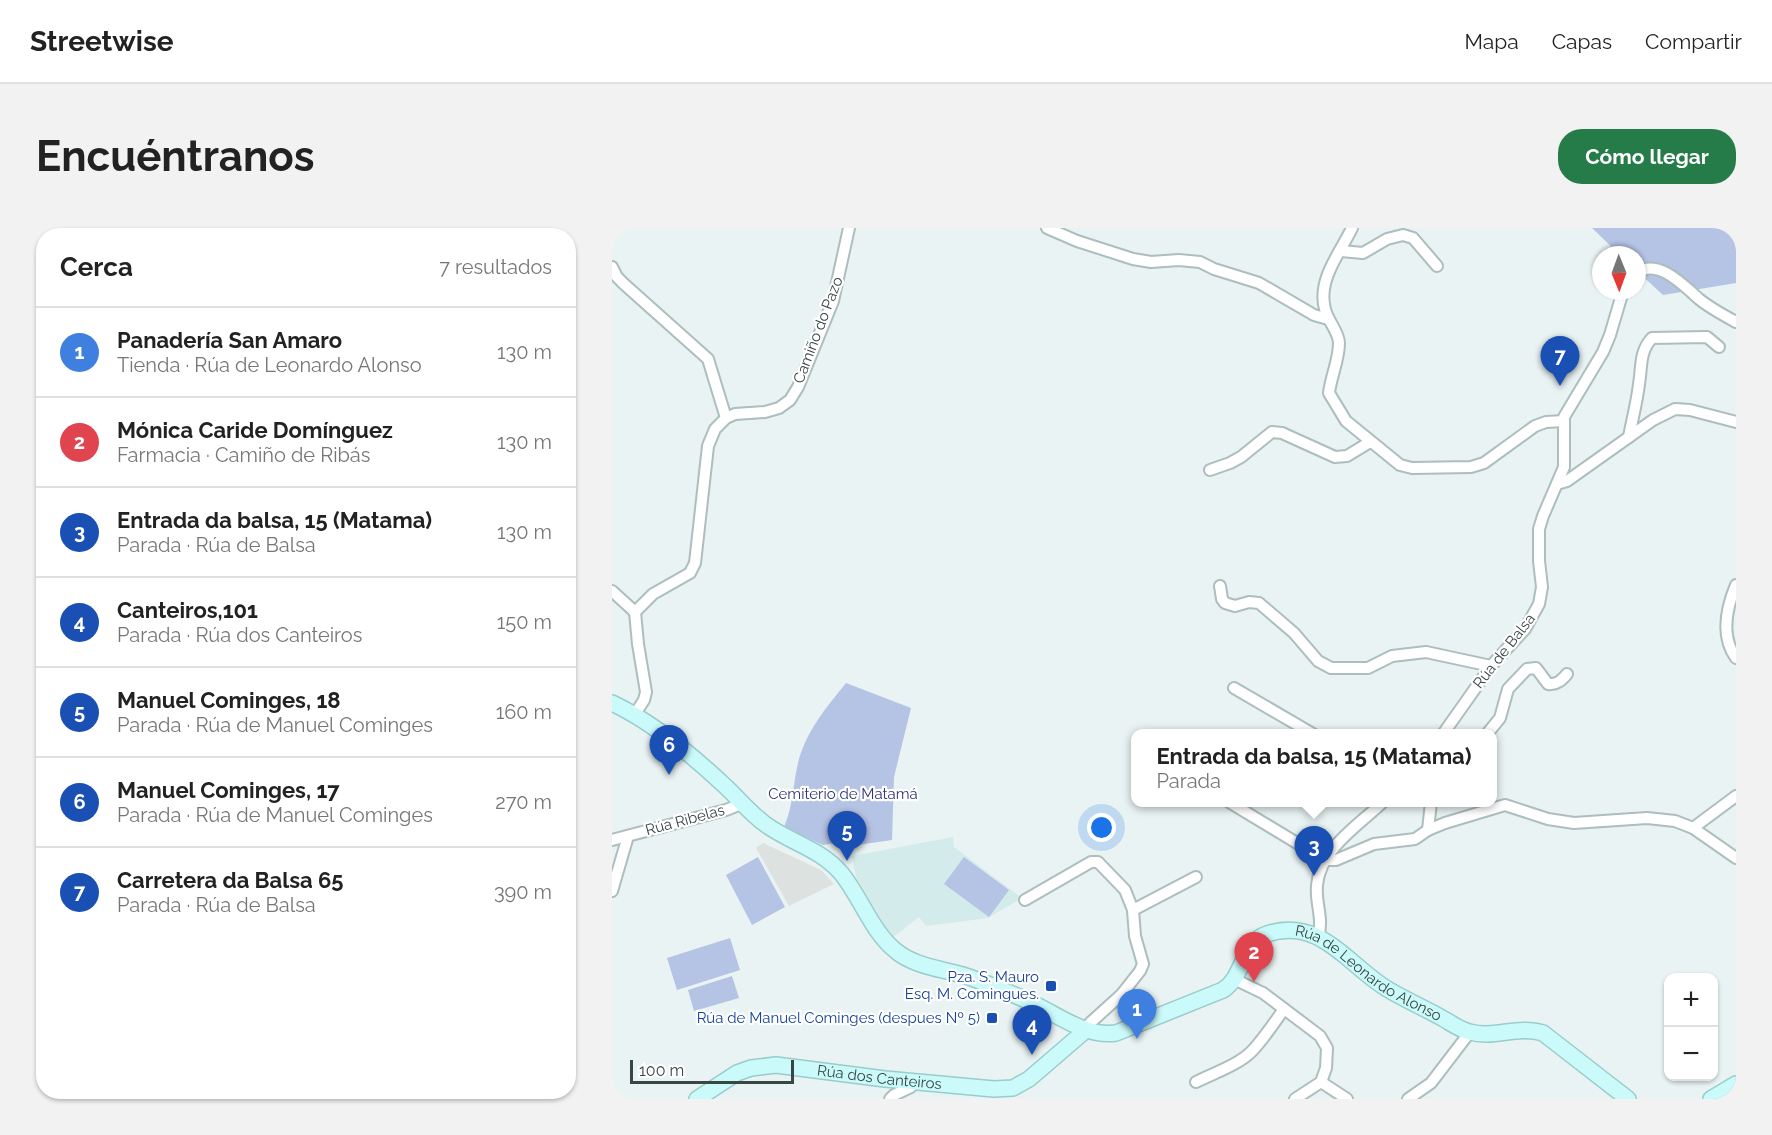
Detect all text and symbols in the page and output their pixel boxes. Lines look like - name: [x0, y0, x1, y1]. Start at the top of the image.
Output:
- text: Streetwise: [30, 25, 174, 58]
- text: Mapa: [1464, 29, 1519, 54]
- text: Capas: [1552, 29, 1612, 54]
- text: Compartir: [1645, 29, 1742, 54]
- button: Cómo llegar: [1558, 129, 1736, 184]
- text: Encuéntranos: [36, 132, 315, 181]
- north arrow: [1592, 246, 1646, 300]
- text: Cerca: [60, 252, 133, 282]
- text: 7 resultados: [439, 255, 552, 279]
- street label: Camiño do Pazo: [789, 274, 847, 386]
- text: Panadería San Amaro: [117, 327, 342, 353]
- pin: 7: [1540, 336, 1580, 386]
- text: 1: [75, 340, 84, 364]
- text: 130 m: [497, 340, 552, 364]
- text: Tienda · Rúa de Leonardo Alonso: [117, 353, 422, 377]
- text: Mónica Caride Domínguez: [117, 417, 393, 443]
- text: 2: [74, 430, 85, 454]
- text: 130 m: [497, 430, 552, 454]
- text: Farmacia · Camiño de Ribás: [117, 443, 370, 467]
- text: Entrada da balsa, 15 (Matama): [117, 507, 432, 533]
- text: 3: [74, 520, 85, 544]
- text: 130 m: [497, 520, 552, 544]
- text: Parada · Rúa de Balsa: [117, 533, 316, 557]
- text: Canteiros,101: [117, 597, 258, 623]
- text: 4: [74, 610, 85, 634]
- text: 150 m: [497, 610, 552, 634]
- street label: Rúa de Balsa: [1469, 610, 1539, 692]
- text: Parada · Rúa dos Canteiros: [117, 623, 362, 647]
- text: Manuel Cominges, 18: [117, 687, 341, 713]
- text: 5: [74, 700, 85, 724]
- text: 160 m: [496, 700, 552, 724]
- text: Parada · Rúa de Manuel Cominges: [117, 713, 433, 737]
- pin: 6: [650, 726, 688, 775]
- popup: [1131, 729, 1497, 807]
- text: Entrada da balsa, 15 (Matama): [1156, 743, 1472, 769]
- text: Parada: [1156, 769, 1221, 793]
- text: Manuel Cominges, 17: [117, 777, 340, 803]
- park label: Cemiterio de Matamá: [768, 785, 918, 803]
- text: 6: [73, 790, 86, 814]
- text: 270 m: [495, 790, 552, 814]
- street label: Rúa Ribelas: [643, 801, 727, 839]
- text: Parada · Rúa de Manuel Cominges: [117, 803, 433, 827]
- pin: 5: [828, 812, 866, 861]
- your location: [1087, 813, 1116, 842]
- pin: 3: [1294, 826, 1334, 876]
- text: Carretera da Balsa 65: [117, 867, 343, 893]
- text: 7: [74, 880, 85, 904]
- text: 390 m: [494, 880, 552, 904]
- text: Parada · Rúa de Balsa: [117, 893, 316, 917]
- street label: Rúa de Leonardo Alonso: [1294, 922, 1445, 1025]
- pin: 2: [1234, 932, 1274, 982]
- place label: Pza. S. Mauro Esq. M. Comingues.: [905, 968, 1039, 1003]
- map controls: [1664, 973, 1718, 1081]
- button: +: [1664, 973, 1718, 1027]
- marker: Pza. S. Mauro Esq. M. Comingues.: [1044, 979, 1058, 993]
- pin: 1: [1118, 990, 1156, 1039]
- pin: 4: [1012, 1006, 1052, 1055]
- place label: Rúa de Manuel Cominges (despues Nº 5): [697, 1009, 980, 1027]
- marker: Rúa de Manuel Cominges (despues Nº 5): [985, 1011, 999, 1025]
- button: −: [1664, 1027, 1718, 1081]
- scale bar: [630, 1057, 794, 1084]
- text: 100 m: [639, 1061, 684, 1080]
- street label: Rúa dos Canteiros: [816, 1061, 943, 1093]

